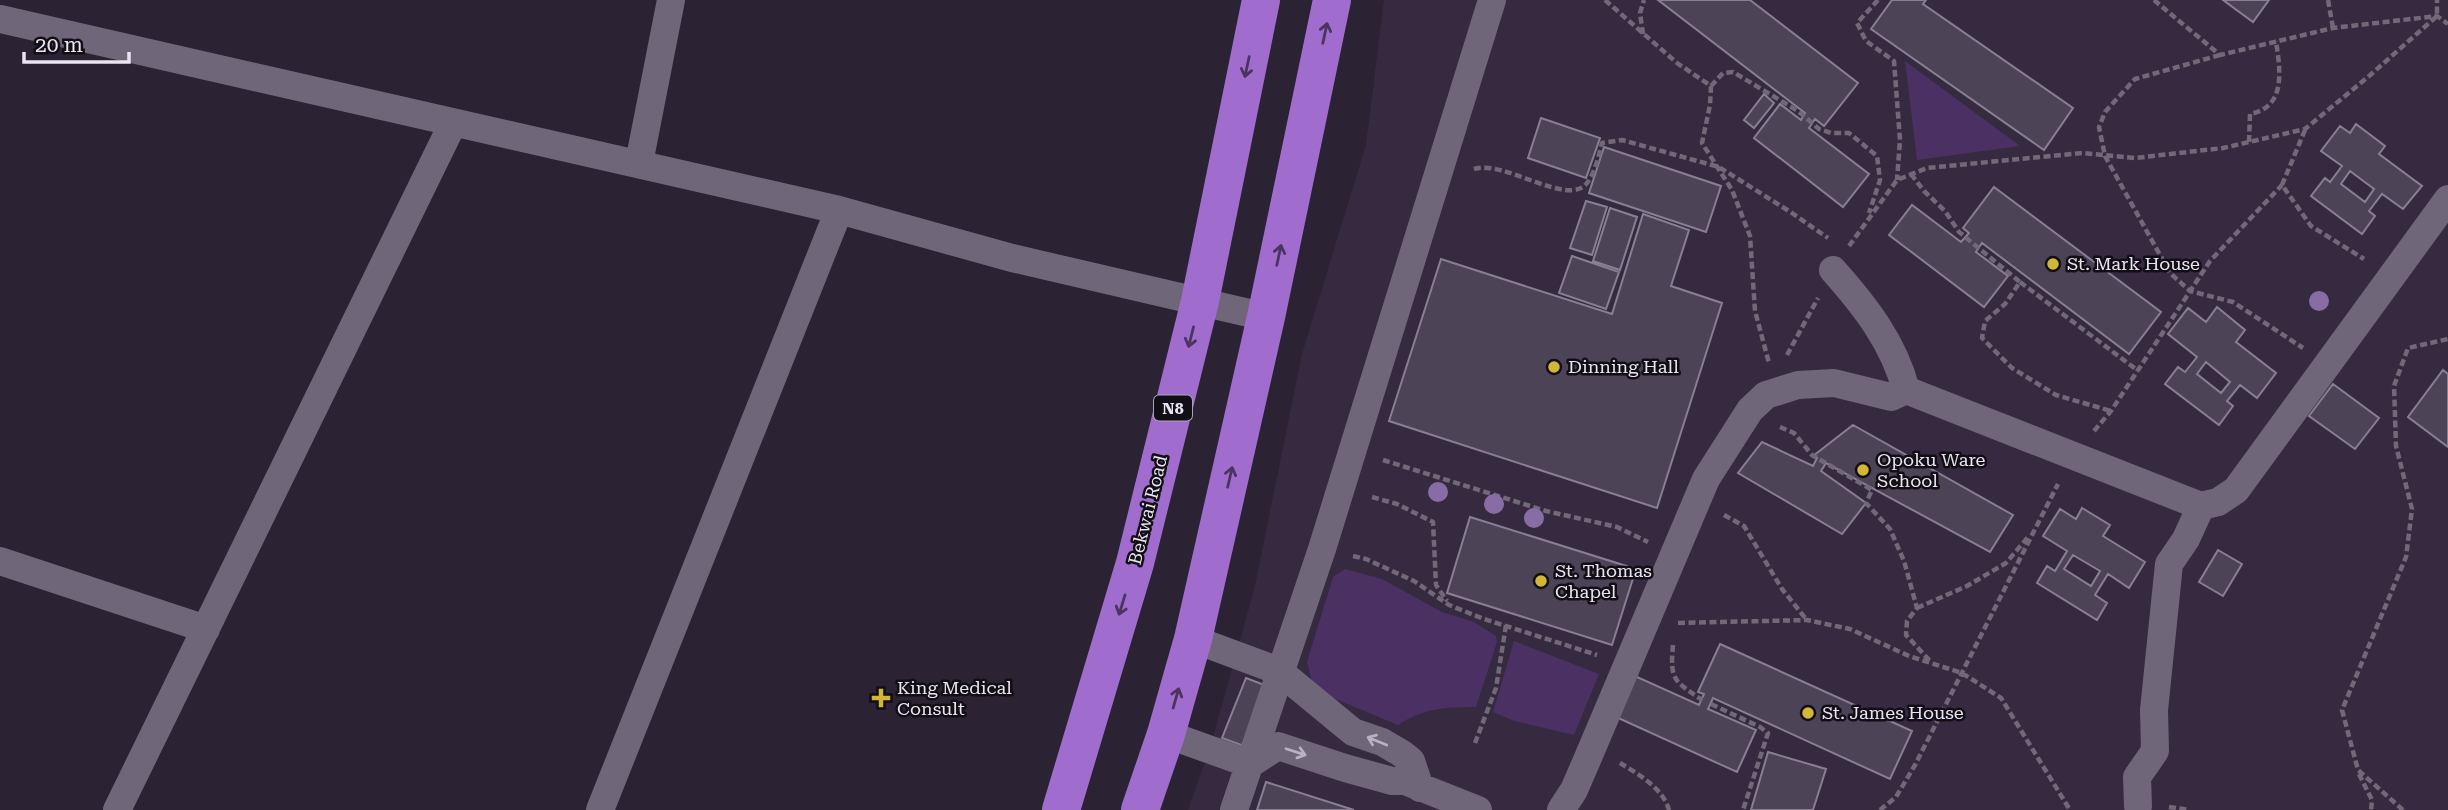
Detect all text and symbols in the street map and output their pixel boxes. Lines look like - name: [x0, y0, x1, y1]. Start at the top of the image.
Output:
- scale bar: [24, 21, 130, 65]
- one-way arrow: [1319, 22, 1333, 45]
- text: 20 m: [35, 33, 83, 57]
- one-way arrow: [1240, 55, 1254, 78]
- one-way arrow: [1273, 244, 1287, 267]
- place label: St. Mark House: [2067, 253, 2200, 274]
- marker: St. Mark House: [2045, 256, 2061, 272]
- one-way arrow: [1183, 326, 1196, 348]
- place label: Dinning Hall: [1568, 356, 1679, 377]
- marker: Dinning Hall: [1546, 359, 1562, 375]
- road number: N8: [1154, 396, 1192, 420]
- place label: Opoku Ware School: [1877, 449, 1986, 491]
- street label: Bekwai Road: [1124, 453, 1171, 567]
- marker: Opoku Ware School: [1855, 462, 1871, 478]
- one-way arrow: [1223, 466, 1237, 489]
- place label: St. Thomas Chapel: [1555, 560, 1652, 602]
- marker: St. Thomas Chapel: [1533, 573, 1549, 589]
- one-way arrow: [1115, 594, 1128, 616]
- place label: King Medical Consult: [897, 677, 1012, 719]
- marker: King Medical Consult: [871, 688, 891, 708]
- one-way arrow: [1170, 688, 1183, 710]
- place label: St. James House: [1822, 702, 1964, 723]
- marker: St. James House: [1800, 705, 1816, 721]
- one-way arrow: [1366, 734, 1388, 747]
- one-way arrow: [1285, 747, 1307, 759]

